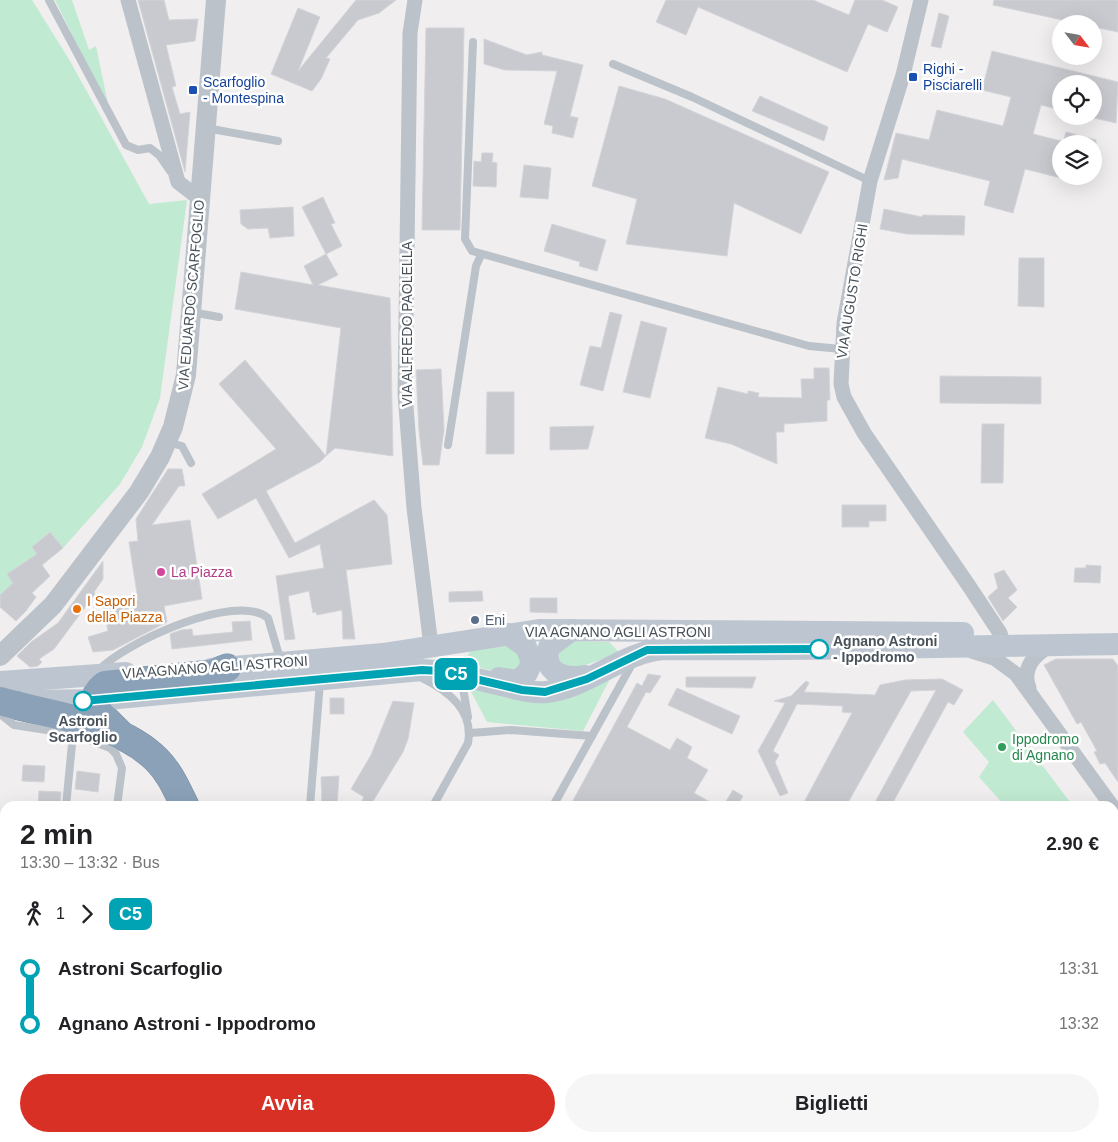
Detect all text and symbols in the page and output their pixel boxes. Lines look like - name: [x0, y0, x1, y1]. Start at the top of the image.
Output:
- north arrow: [1052, 15, 1102, 65]
- map controls: [1052, 15, 1102, 185]
- place label: Righi - Pisciarelli: [923, 61, 982, 93]
- marker: Righi - Pisciarelli: [907, 71, 919, 83]
- place label: Scarfoglio - Montespina: [203, 74, 284, 106]
- button: locate: [1052, 75, 1102, 125]
- marker: Scarfoglio - Montespina: [187, 84, 199, 96]
- button: layers: [1052, 135, 1102, 185]
- street label: VIA EDUARDO SCARFOGLIO: [175, 199, 207, 391]
- street label: VIA AUGUSTO RIGHI: [833, 222, 871, 360]
- street label: VIA ALFREDO PAOLELLA: [399, 241, 415, 407]
- place label: La Piazza: [171, 564, 233, 580]
- marker: La Piazza: [155, 566, 167, 578]
- place label: I Sapori della Piazza: [87, 593, 163, 625]
- marker: I Sapori della Piazza: [71, 603, 83, 615]
- place label: Eni: [485, 612, 505, 628]
- marker: Eni: [469, 614, 481, 626]
- street label: VIA AGNANO AGLI ASTRONI: [525, 624, 711, 640]
- place label: Agnano Astroni - Ippodromo: [833, 633, 937, 665]
- marker: Agnano Astroni - Ippodromo: [809, 639, 829, 659]
- street label: VIA AGNANO AGLI ASTRONI: [122, 653, 308, 681]
- line badge: C5: [434, 658, 478, 690]
- text: C5: [444, 664, 468, 684]
- marker: Astroni Scarfoglio: [73, 691, 93, 711]
- place label: Astroni Scarfoglio: [49, 713, 117, 745]
- place label: Ippodromo di Agnano: [1012, 731, 1079, 763]
- marker: Ippodromo di Agnano: [996, 741, 1008, 753]
- text: 2 min: [20, 819, 93, 850]
- text: 2.90 €: [1046, 833, 1099, 854]
- text: 13:30 – 13:32 · Bus: [20, 854, 160, 871]
- icon: walk: [20, 900, 48, 928]
- icon: forward: [73, 900, 101, 928]
- text: C5: [119, 904, 142, 924]
- text: 1: [56, 905, 65, 922]
- text: Astroni Scarfoglio: [58, 958, 223, 979]
- text: 13:31: [1059, 960, 1099, 977]
- text: Agnano Astroni - Ippodromo: [58, 1013, 316, 1034]
- text: 13:32: [1059, 1015, 1099, 1032]
- button: Avvia: [20, 1074, 555, 1132]
- button: Biglietti: [565, 1074, 1099, 1132]

